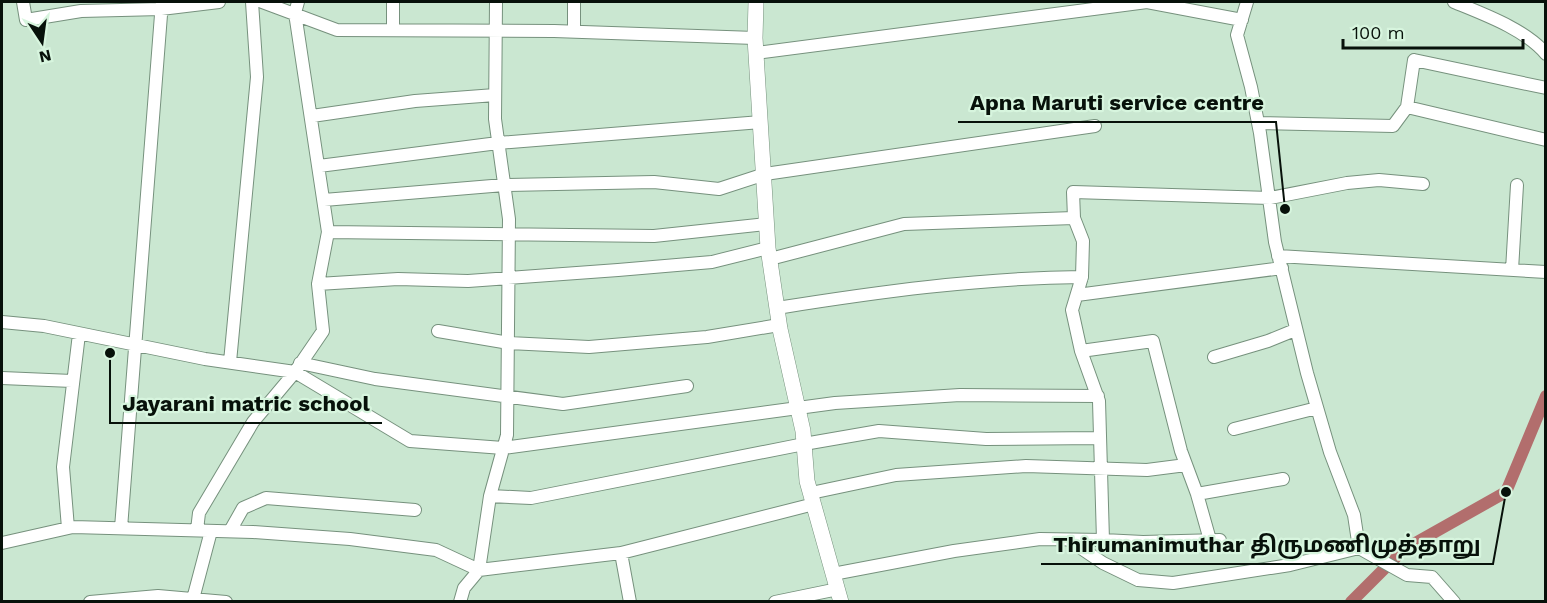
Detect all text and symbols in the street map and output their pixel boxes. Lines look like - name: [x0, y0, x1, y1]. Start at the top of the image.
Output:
- north arrow: [12, 12, 72, 72]
- scale bar: [1343, 12, 1523, 50]
- text: 100 m: [1352, 22, 1405, 43]
- text: N: [37, 46, 53, 67]
- callout: Apna Maruti service centre: [958, 82, 1276, 122]
- text: Apna Maruti service centre: [970, 90, 1264, 115]
- callout: Jayarani matric school: [110, 383, 382, 423]
- text: Jayarani matric school: [122, 391, 370, 416]
- callout: Thirumanimuthar திருமணிமுத்தாறு: [1041, 524, 1493, 564]
- text: Thirumanimuthar திருமணிமுத்தாறு: [1053, 532, 1481, 559]

